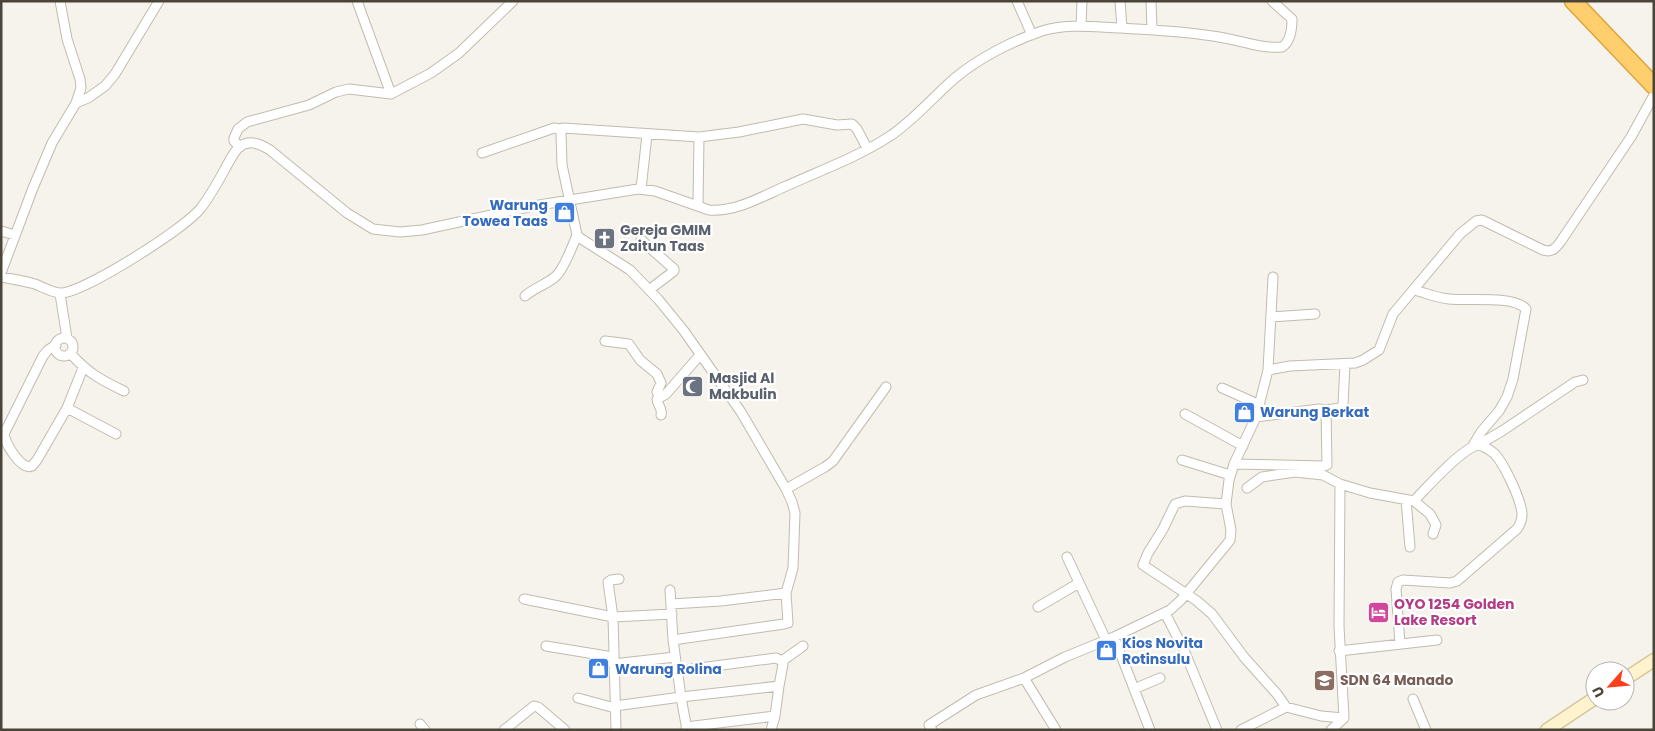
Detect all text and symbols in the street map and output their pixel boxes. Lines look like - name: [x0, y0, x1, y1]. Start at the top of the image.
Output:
- place label: Warung Towea Taas: [462, 195, 548, 231]
- shop icon: Warung Towea Taas: [552, 201, 576, 225]
- place label: Gereja GMIM Zaitun Taas: [620, 220, 711, 256]
- church icon: Gereja GMIM Zaitun Taas: [592, 226, 616, 250]
- place label: Masjid Al Makbulin: [709, 368, 777, 404]
- mosque icon: Masjid Al Makbulin: [681, 374, 705, 398]
- shop icon: Warung Berkat: [1232, 400, 1256, 424]
- place label: Warung Berkat: [1260, 402, 1370, 422]
- place label: OYO 1254 Golden Lake Resort: [1394, 594, 1514, 630]
- hotel icon: OYO 1254 Golden Lake Resort: [1366, 600, 1390, 624]
- place label: Kios Novita Rotinsulu: [1122, 633, 1203, 669]
- shop icon: Kios Novita Rotinsulu: [1094, 639, 1118, 663]
- shop icon: Warung Rolina: [587, 657, 611, 681]
- place label: Warung Rolina: [615, 659, 722, 679]
- north arrow: [1585, 661, 1635, 711]
- school or university icon: SDN 64 Manado: [1312, 668, 1336, 692]
- place label: SDN 64 Manado: [1340, 670, 1453, 690]
- text: U: [1587, 683, 1610, 701]

